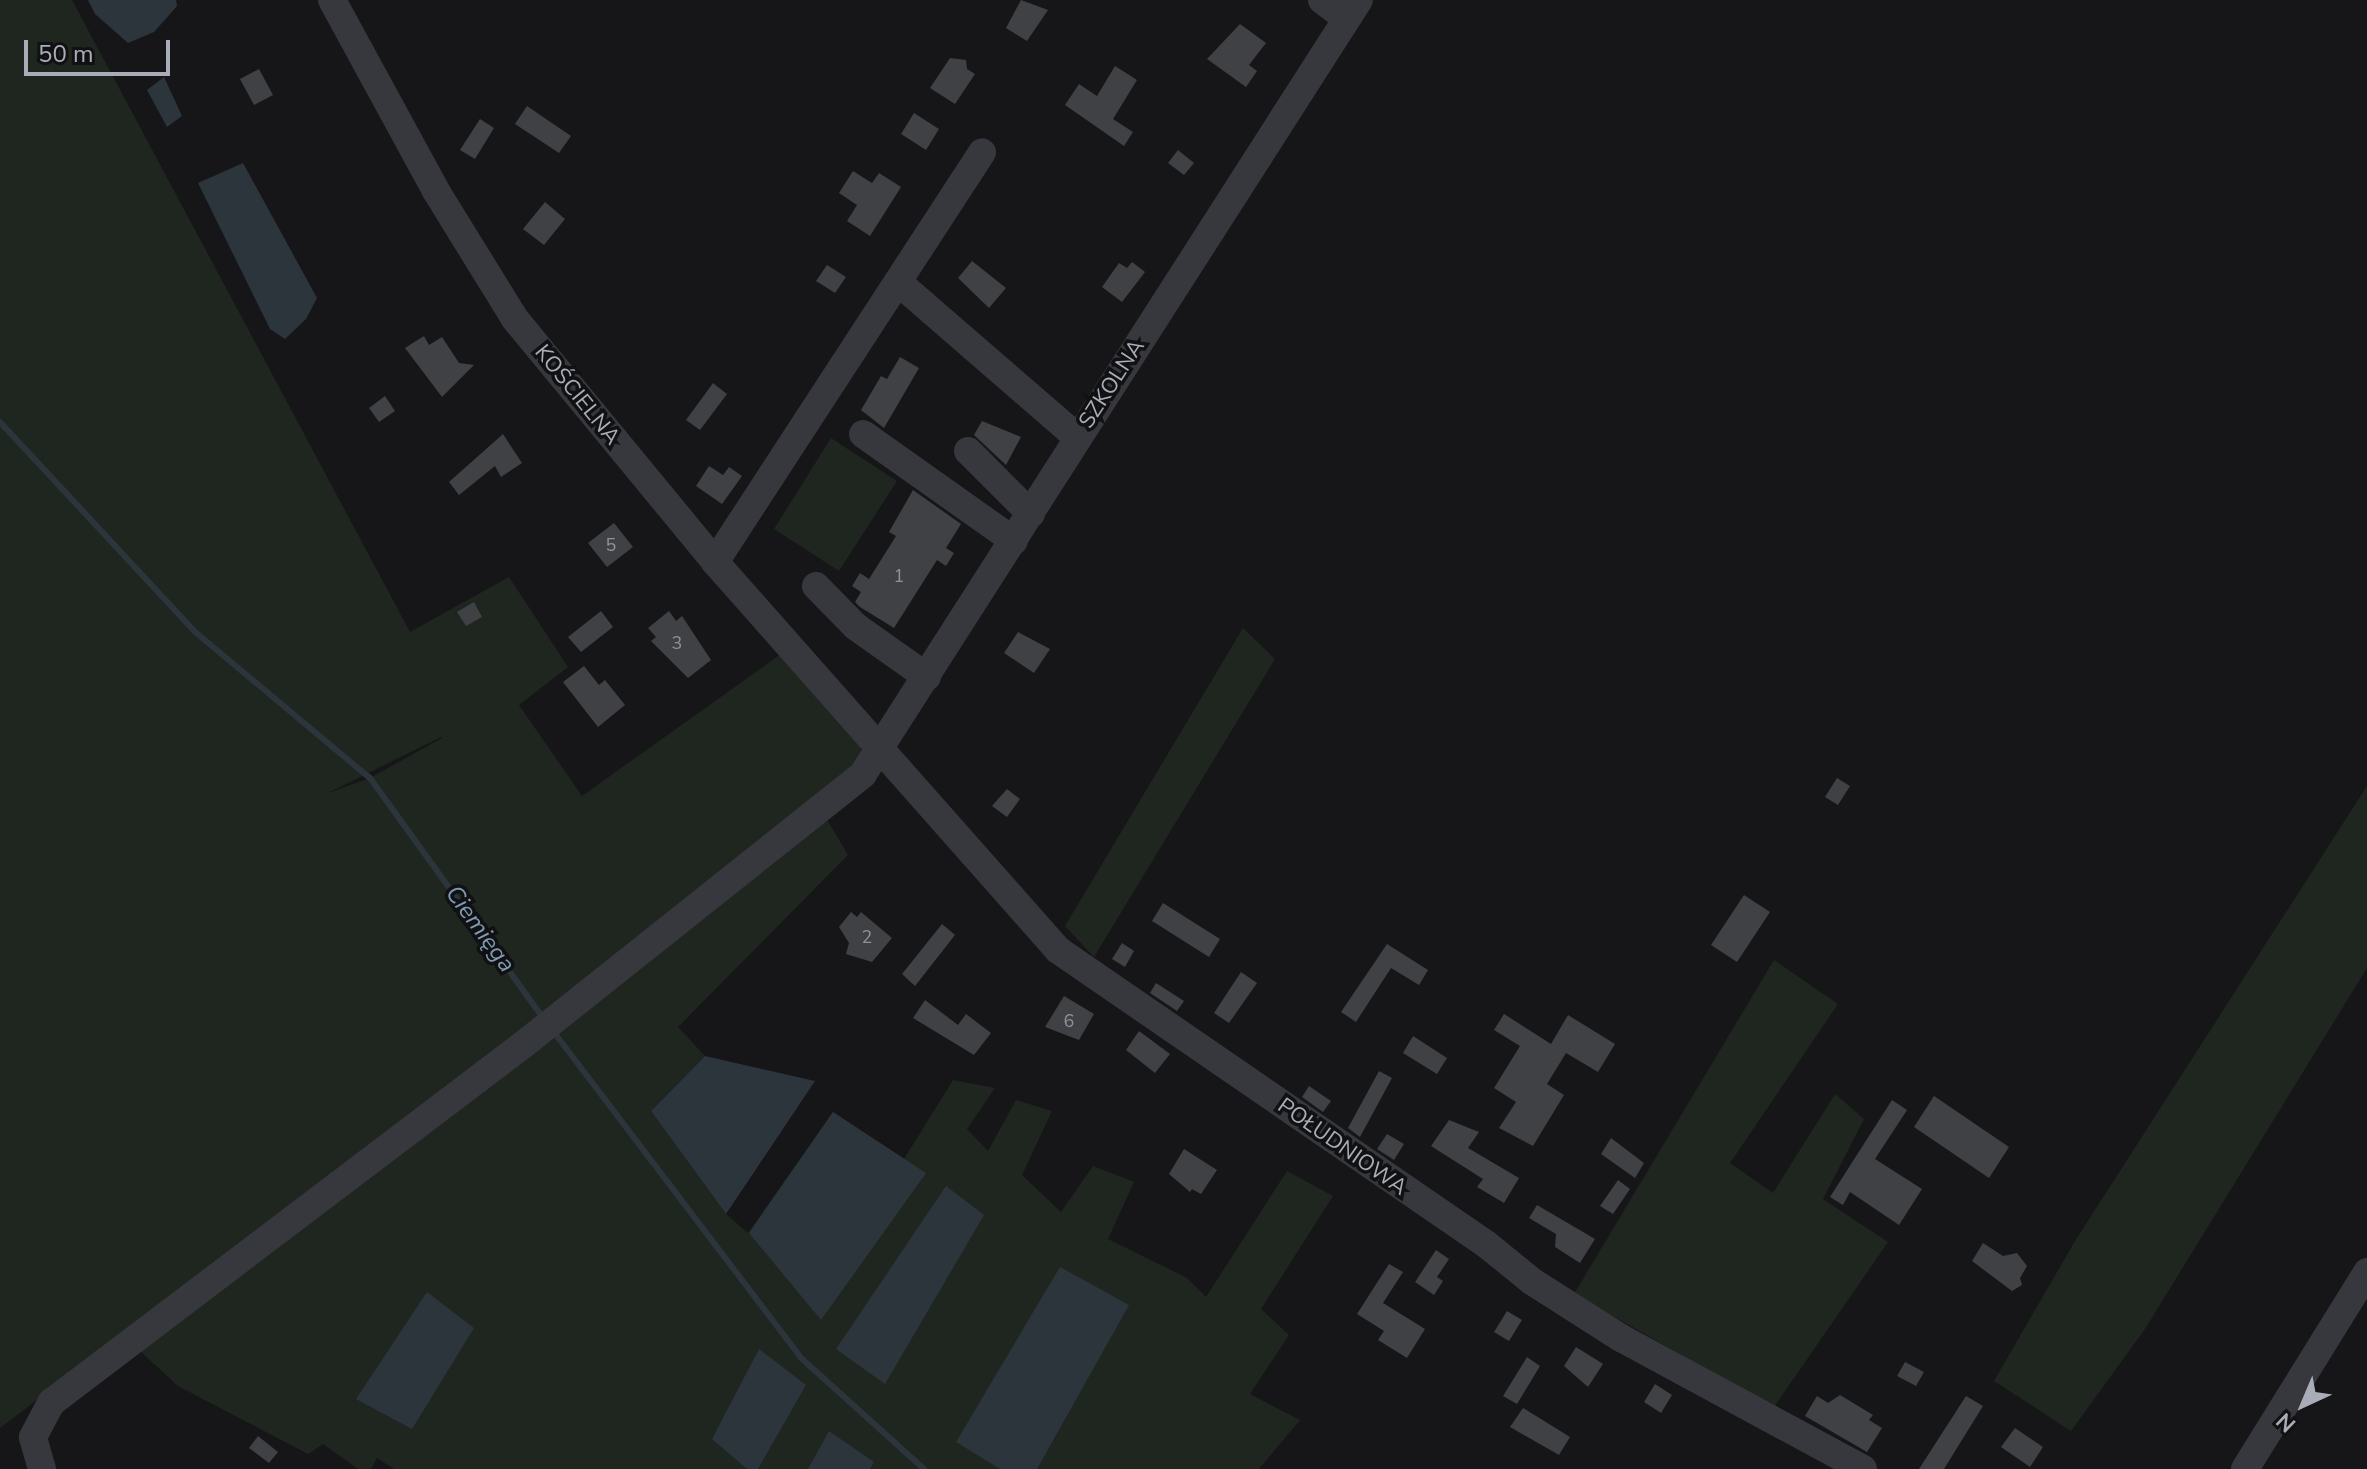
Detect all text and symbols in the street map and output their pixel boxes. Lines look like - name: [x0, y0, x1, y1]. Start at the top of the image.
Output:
- scale bar: [28, 24, 174, 74]
- text: 50 m: [38, 38, 94, 70]
- street label: SZKOLNA: [1074, 335, 1150, 433]
- street label: KOŚCIELNA: [529, 340, 625, 450]
- house number: 5: [606, 534, 616, 556]
- house number: 1: [894, 565, 904, 587]
- house number: 3: [672, 632, 682, 654]
- water label: Ciemięga: [439, 880, 521, 978]
- house number: 2: [862, 926, 872, 948]
- house number: 6: [1064, 1010, 1074, 1032]
- street label: POŁUDNIOWA: [1272, 1093, 1412, 1201]
- north arrow: [2263, 1365, 2343, 1445]
- text: N: [2270, 1406, 2303, 1439]

